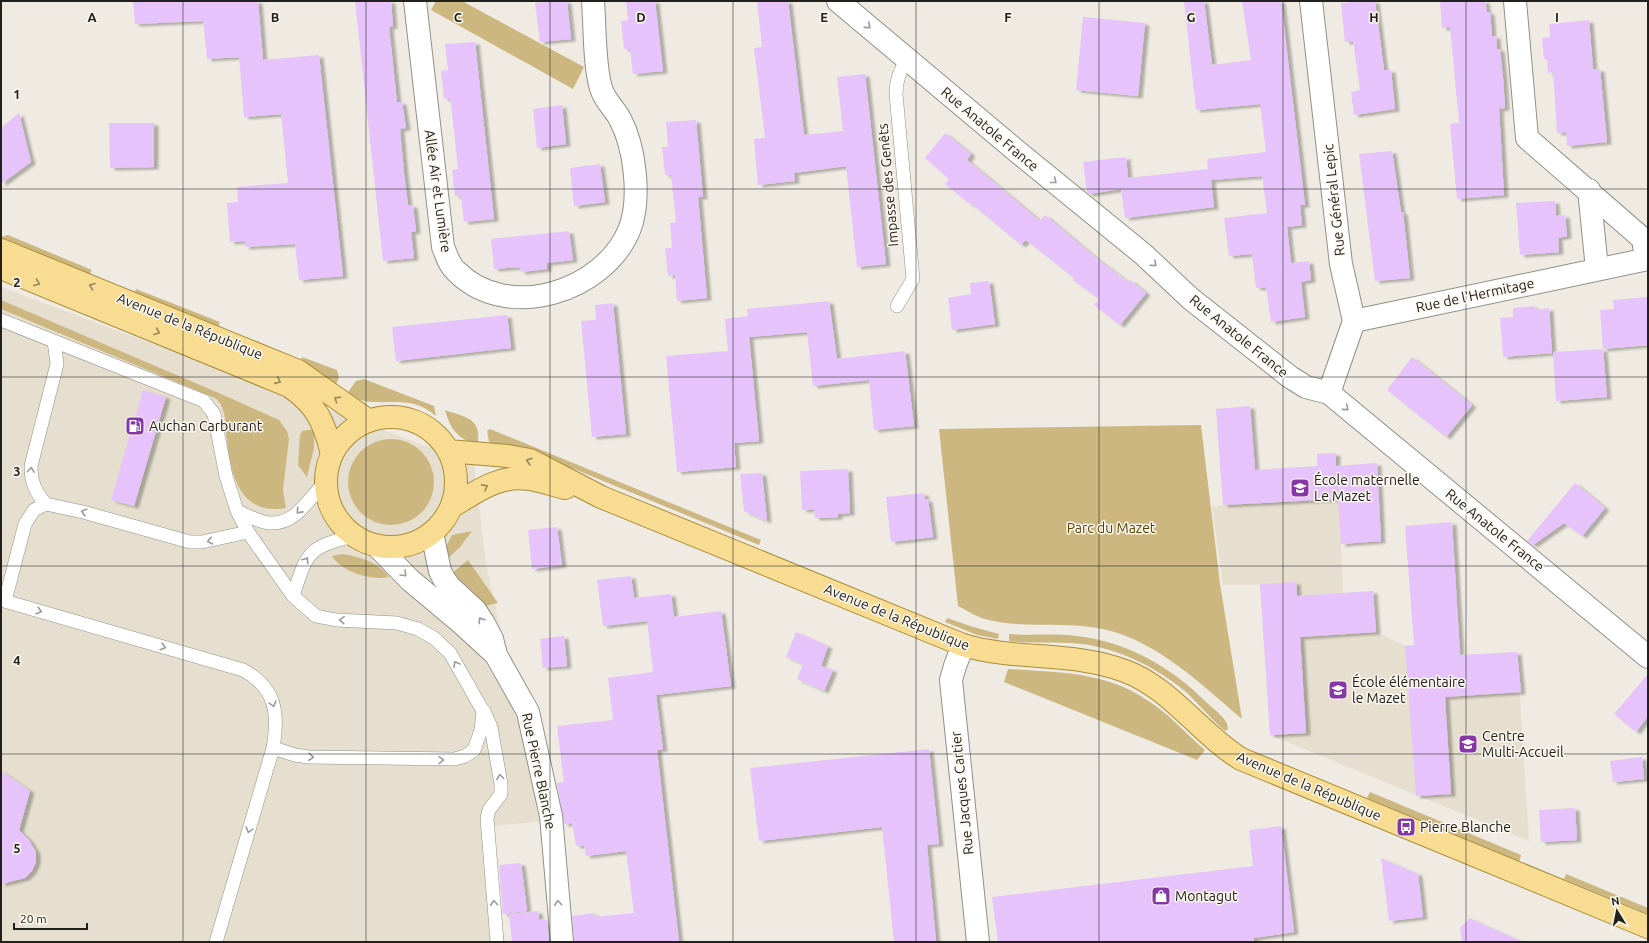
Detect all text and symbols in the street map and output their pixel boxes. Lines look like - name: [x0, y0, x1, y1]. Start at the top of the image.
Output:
- text: A: [87, 10, 97, 24]
- text: B: [271, 10, 280, 24]
- text: C: [454, 10, 463, 24]
- text: D: [636, 10, 646, 24]
- text: E: [820, 10, 828, 24]
- text: F: [1004, 10, 1012, 24]
- text: G: [1187, 10, 1196, 24]
- text: H: [1369, 10, 1379, 24]
- text: I: [1555, 10, 1559, 24]
- one-way arrow: [863, 21, 871, 28]
- street label: Rue Anatole France: [938, 84, 1042, 174]
- text: 1: [13, 87, 21, 101]
- street label: Impasse des Genêts: [875, 123, 901, 247]
- street label: Allée Air et Lumière: [421, 129, 455, 253]
- street label: Rue Général Lepic: [1320, 143, 1348, 257]
- one-way arrow: [1049, 177, 1056, 184]
- one-way arrow: [1149, 259, 1157, 266]
- text: 2: [13, 275, 21, 289]
- street label: Rue de l'Hermitage: [1414, 275, 1536, 315]
- one-way arrow: [33, 279, 40, 287]
- one-way arrow: [89, 283, 96, 291]
- street label: Avenue de la République: [115, 289, 265, 363]
- street label: Rue Anatole France: [1187, 291, 1291, 381]
- one-way arrow: [154, 327, 161, 335]
- one-way arrow: [273, 376, 281, 384]
- one-way arrow: [334, 397, 341, 404]
- one-way arrow: [1341, 403, 1348, 410]
- fuel station icon: Auchan Carburant: [124, 415, 146, 437]
- place label: Auchan Carburant: [149, 418, 263, 434]
- one-way arrow: [525, 457, 532, 466]
- text: 3: [13, 464, 21, 478]
- one-way arrow: [27, 466, 36, 473]
- place label: École maternelle Le Mazet: [1314, 471, 1420, 504]
- school or university icon: École maternelle Le Mazet: [1289, 477, 1311, 499]
- one-way arrow: [481, 484, 488, 492]
- street label: Rue Anatole France: [1443, 485, 1547, 575]
- one-way arrow: [297, 506, 304, 514]
- one-way arrow: [81, 508, 88, 517]
- park label: Parc du Mazet: [1067, 520, 1156, 536]
- one-way arrow: [207, 536, 213, 544]
- one-way arrow: [302, 557, 309, 564]
- one-way arrow: [399, 569, 406, 577]
- street label: Avenue de la République: [822, 580, 972, 654]
- one-way arrow: [35, 606, 42, 615]
- one-way arrow: [339, 616, 345, 625]
- one-way arrow: [479, 617, 486, 624]
- one-way arrow: [160, 642, 167, 651]
- text: 4: [13, 653, 21, 667]
- one-way arrow: [453, 661, 461, 668]
- place label: École élémentaire le Mazet: [1352, 673, 1465, 706]
- school or university icon: École élémentaire le Mazet: [1327, 679, 1349, 701]
- one-way arrow: [268, 700, 277, 707]
- street label: Rue Pierre Blanche: [519, 711, 559, 831]
- place label: Centre Multi-Accueil: [1482, 728, 1564, 760]
- street label: Rue Jacques Cartier: [947, 730, 976, 856]
- school or university icon: Centre Multi-Accueil: [1457, 733, 1479, 755]
- street label: Avenue de la République: [1234, 748, 1384, 824]
- one-way arrow: [308, 753, 314, 762]
- one-way arrow: [438, 756, 444, 764]
- one-way arrow: [496, 774, 505, 780]
- bus stop icon: Pierre Blanche: [1395, 816, 1417, 838]
- place label: Pierre Blanche: [1420, 819, 1511, 835]
- one-way arrow: [245, 826, 254, 833]
- text: 5: [13, 841, 21, 855]
- shop icon: Montagut: [1150, 885, 1172, 907]
- place label: Montagut: [1175, 888, 1238, 904]
- north arrow: [1597, 891, 1637, 931]
- text: N: [1610, 895, 1620, 908]
- one-way arrow: [490, 900, 499, 906]
- one-way arrow: [554, 900, 563, 906]
- scale bar: [14, 905, 87, 931]
- text: 20 m: [20, 912, 47, 925]

